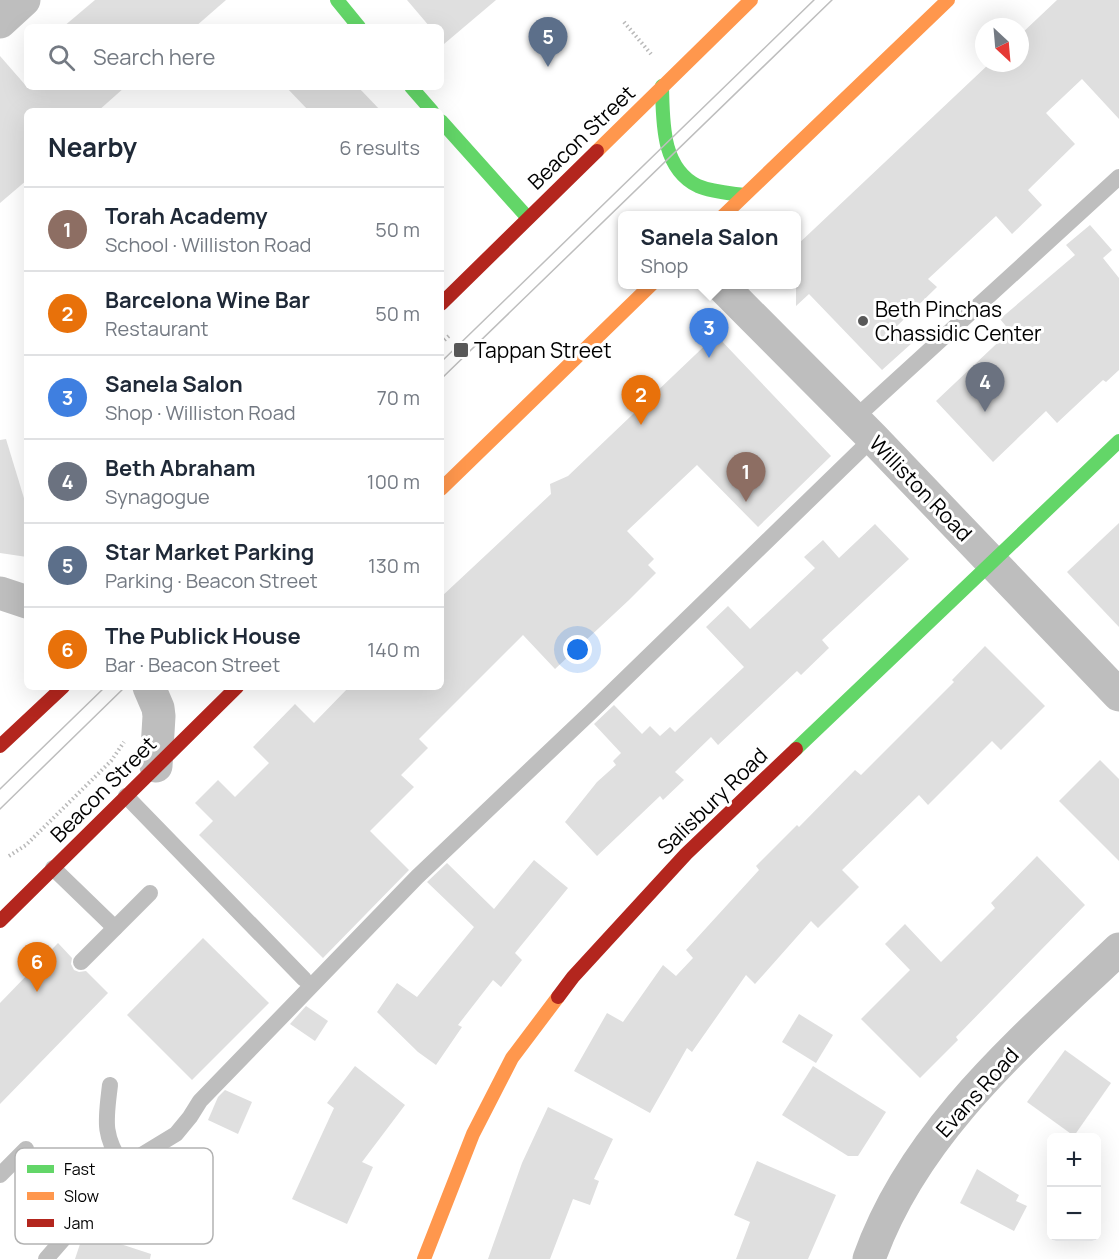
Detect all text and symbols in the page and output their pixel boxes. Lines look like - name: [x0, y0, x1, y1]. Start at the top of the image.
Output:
- pin: 5: [528, 17, 568, 67]
- north arrow: [975, 18, 1029, 72]
- search box: [24, 24, 444, 90]
- icon: search: [45, 41, 78, 74]
- text: Search here: [93, 42, 215, 72]
- street label: Beacon Street: [521, 79, 641, 195]
- text: Nearby: [48, 129, 137, 165]
- text: 6 results: [339, 134, 420, 161]
- text: Torah Academy: [105, 201, 268, 231]
- popup: [618, 211, 801, 289]
- text: 1: [63, 216, 72, 243]
- text: 50 m: [375, 216, 420, 243]
- text: Sanela Salon: [641, 222, 778, 252]
- text: School · Williston Road: [105, 231, 311, 258]
- text: Shop: [641, 252, 688, 279]
- text: Barcelona Wine Bar: [105, 285, 310, 315]
- place label: Beth Pinchas Chassidic Center: [875, 295, 1042, 347]
- text: 2: [62, 300, 73, 327]
- text: 50 m: [375, 300, 420, 327]
- pin: 3: [690, 308, 728, 358]
- marker: Beth Pinchas Chassidic Center: [856, 314, 870, 328]
- text: Restaurant: [105, 315, 209, 342]
- place label: Tappan Street: [474, 336, 612, 364]
- marker: Tappan Street: [452, 341, 470, 359]
- pin: 4: [966, 362, 1004, 412]
- text: Sanela Salon: [105, 369, 243, 399]
- pin: 2: [622, 376, 660, 425]
- text: 3: [62, 384, 73, 411]
- text: 70 m: [377, 384, 420, 411]
- text: Shop · Williston Road: [105, 399, 296, 426]
- street label: Williston Road: [863, 429, 979, 547]
- pin: 1: [726, 452, 766, 502]
- text: Beth Abraham: [105, 453, 256, 483]
- text: 4: [61, 468, 74, 495]
- text: 100 m: [367, 468, 420, 495]
- text: Synagogue: [105, 483, 210, 510]
- text: Star Market Parking: [105, 537, 314, 567]
- text: 5: [62, 552, 73, 579]
- text: 130 m: [368, 552, 420, 579]
- text: Parking · Beacon Street: [105, 567, 318, 594]
- text: The Publick House: [105, 621, 301, 651]
- your location: [563, 635, 592, 664]
- text: 6: [61, 636, 74, 663]
- text: 140 m: [367, 636, 420, 663]
- text: Bar · Beacon Street: [105, 651, 280, 678]
- street label: Beacon Street: [44, 730, 162, 848]
- street label: Salisbury Road: [651, 741, 773, 861]
- pin: 6: [18, 942, 57, 992]
- street label: Evans Road: [929, 1041, 1025, 1143]
- map controls: [1047, 1133, 1101, 1241]
- button: +: [1047, 1133, 1101, 1187]
- legend: [15, 1148, 213, 1244]
- text: Fast: [64, 1158, 95, 1180]
- text: Slow: [64, 1185, 99, 1207]
- button: −: [1047, 1187, 1101, 1241]
- text: Jam: [64, 1212, 94, 1234]

